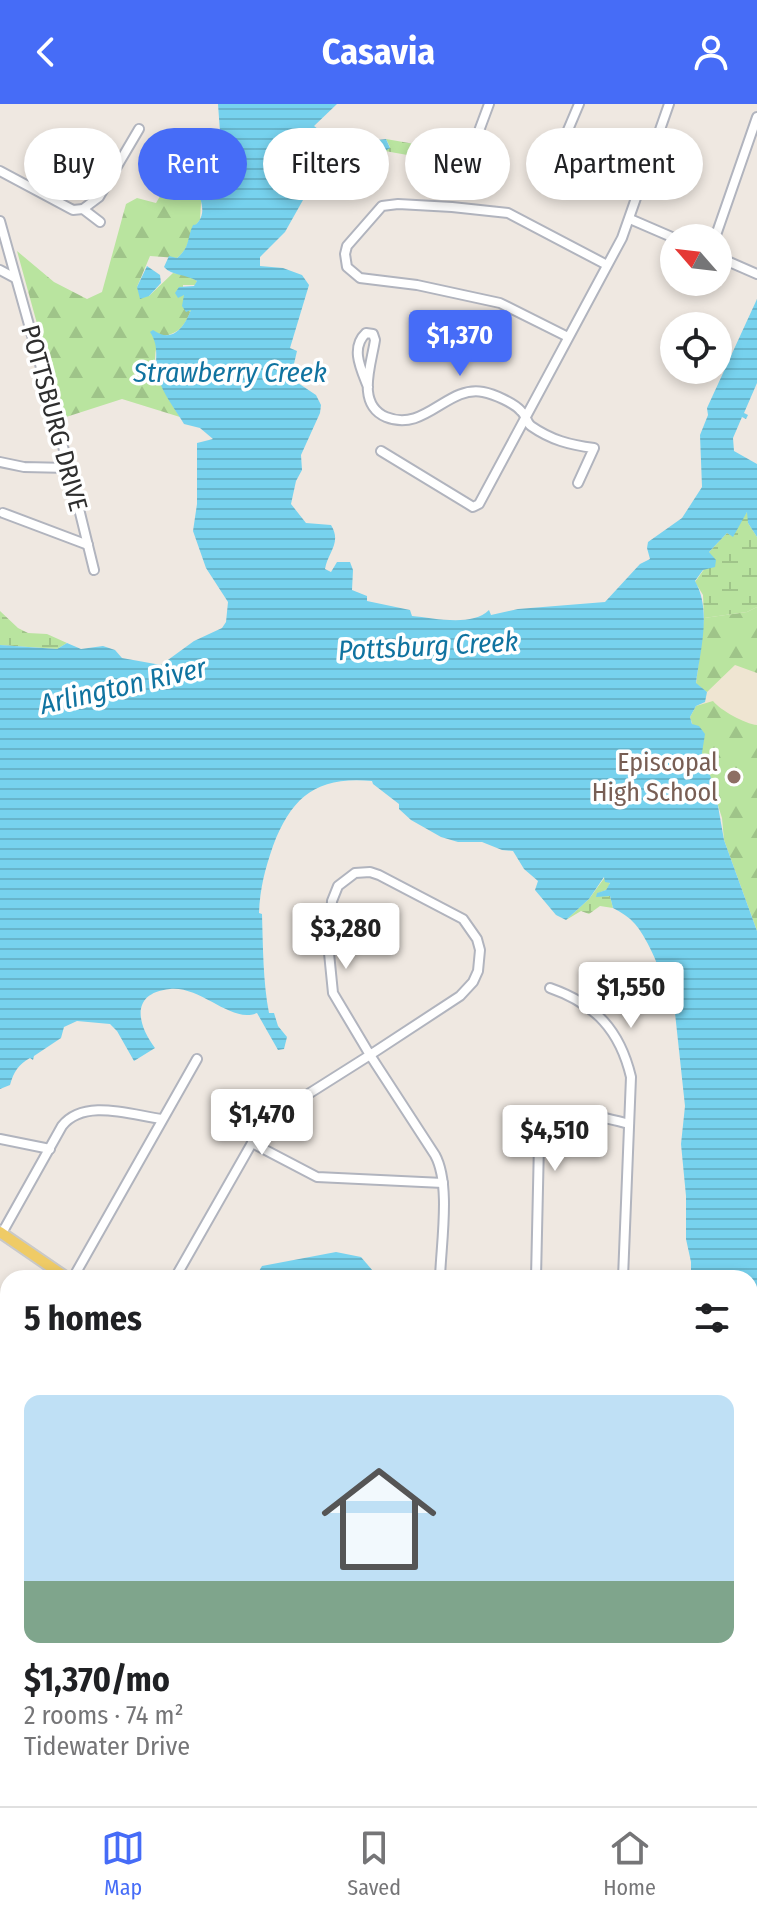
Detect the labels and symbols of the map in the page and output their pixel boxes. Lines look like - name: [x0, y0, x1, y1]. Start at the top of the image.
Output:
- north arrow: [660, 224, 732, 296]
- pin: $1,370: [395, 310, 525, 378]
- street label: POTTSBURG DRIVE: [14, 322, 94, 514]
- water label: Strawberry Creek: [132, 356, 327, 389]
- water label: Pottsburg Creek: [337, 625, 519, 667]
- water label: Arlington River: [36, 651, 211, 721]
- place label: Episcopal High School: [592, 747, 718, 808]
- marker: Episcopal High School: [725, 768, 743, 786]
- pin: $3,280: [281, 903, 411, 971]
- pin: $1,550: [566, 962, 696, 1030]
- pin: $1,470: [197, 1089, 327, 1157]
- pin: $4,510: [490, 1105, 620, 1173]

